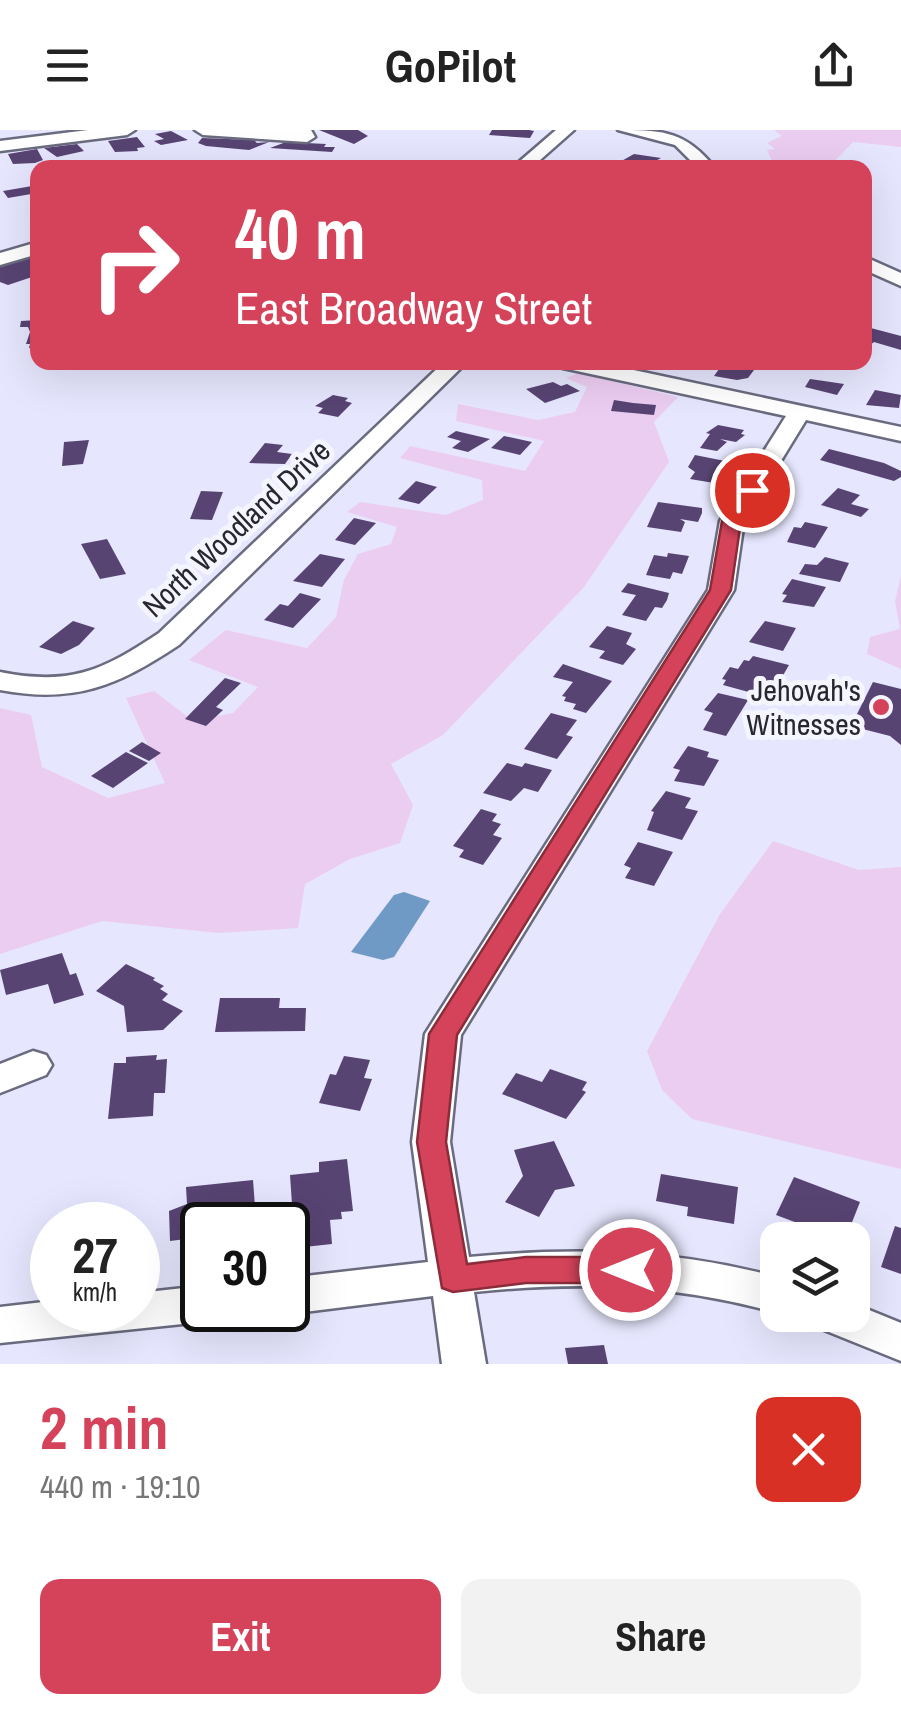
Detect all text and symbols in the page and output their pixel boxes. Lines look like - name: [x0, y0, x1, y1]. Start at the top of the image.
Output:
- text: GoPilot: [385, 35, 516, 96]
- icon: menu: [40, 38, 95, 93]
- icon: share: [806, 38, 861, 93]
- text: 40 m: [235, 187, 366, 281]
- icon: right: [70, 200, 200, 330]
- text: East Broadway Street: [235, 277, 592, 338]
- street label: North Woodland Drive: [134, 431, 338, 625]
- pin: [710, 448, 795, 533]
- icon: arrive: [725, 463, 780, 518]
- place label: Jehovah's Witnesses: [746, 670, 861, 744]
- marker: Jehovah's Witnesses: [870, 696, 892, 718]
- speed limit sign: 30: [180, 1202, 310, 1332]
- position arrow: [578, 1218, 682, 1322]
- text: 27: [72, 1221, 118, 1289]
- map controls: [760, 1222, 870, 1332]
- button: layers: [760, 1222, 870, 1332]
- text: km/h: [73, 1275, 117, 1309]
- text: 2 min: [40, 1387, 169, 1468]
- button: close: [756, 1397, 861, 1502]
- text: 440 m · 19:10: [40, 1465, 200, 1508]
- button: Exit: [40, 1579, 441, 1694]
- button: Share: [461, 1579, 861, 1694]

